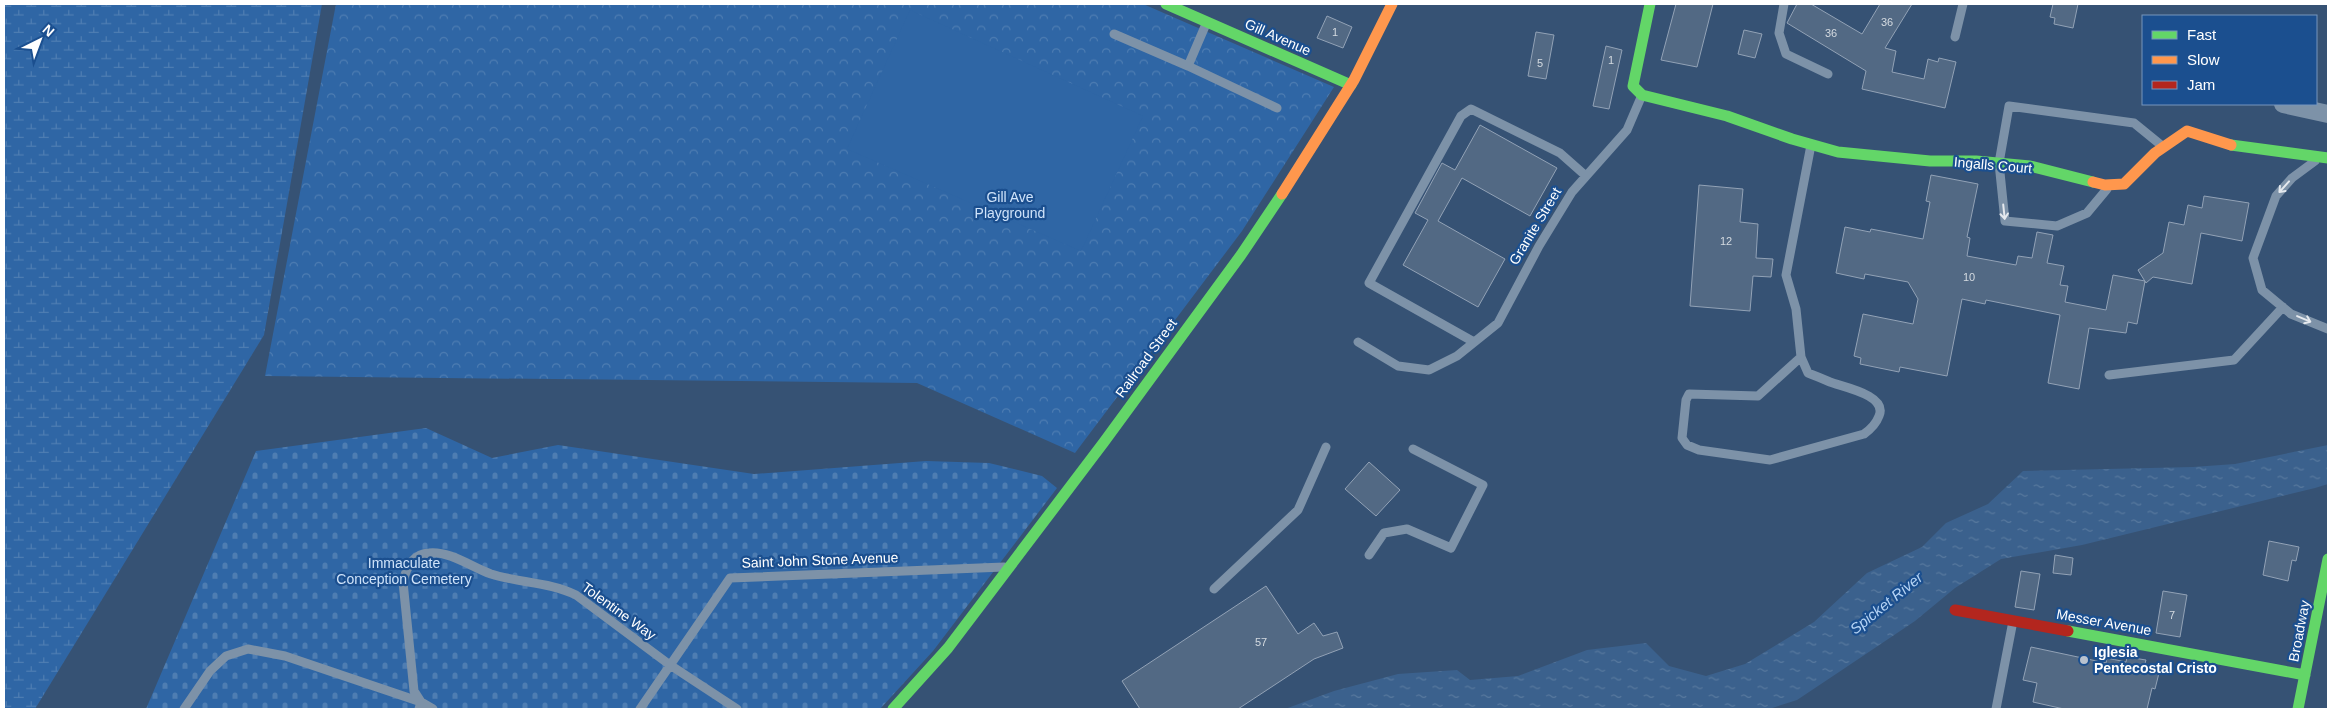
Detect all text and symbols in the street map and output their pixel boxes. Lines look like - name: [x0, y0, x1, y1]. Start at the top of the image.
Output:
- north arrow: [15, 15, 65, 65]
- street label: Gill Avenue: [1243, 15, 1314, 59]
- legend: [2142, 15, 2317, 105]
- house number: 36: [1881, 16, 1893, 28]
- text: N: [40, 21, 58, 40]
- house number: 1: [1332, 26, 1338, 38]
- text: Fast: [2187, 26, 2217, 43]
- house number: 36: [1825, 27, 1837, 39]
- text: Slow: [2187, 51, 2220, 68]
- house number: 1: [1608, 54, 1614, 66]
- house number: 5: [1537, 57, 1543, 69]
- text: Jam: [2187, 76, 2215, 93]
- street label: Ingalls Court: [1953, 154, 2033, 176]
- one-way arrow: [2278, 181, 2290, 194]
- street label: Granite Street: [1506, 184, 1564, 267]
- park label: Gill Ave Playground: [975, 189, 1045, 221]
- one-way arrow: [1999, 203, 2009, 219]
- house number: 12: [1720, 235, 1732, 247]
- house number: 10: [1963, 271, 1975, 283]
- street label: Railroad Street: [1112, 315, 1180, 400]
- one-way arrow: [2296, 315, 2311, 325]
- street label: Saint John Stone Avenue: [741, 549, 899, 571]
- park label: Immaculate Conception Cemetery: [336, 555, 472, 587]
- water label: Spicket River: [1846, 568, 1926, 637]
- street label: Tolentine Way: [579, 579, 659, 643]
- street label: Broadway: [2285, 599, 2313, 663]
- street label: Messer Avenue: [2055, 606, 2153, 638]
- house number: 7: [2169, 609, 2175, 621]
- house number: 57: [1255, 636, 1267, 648]
- place label: Iglesia Pentecostal Cristo: [2094, 644, 2217, 676]
- marker: Iglesia Pentecostal Cristo: [2078, 654, 2090, 666]

